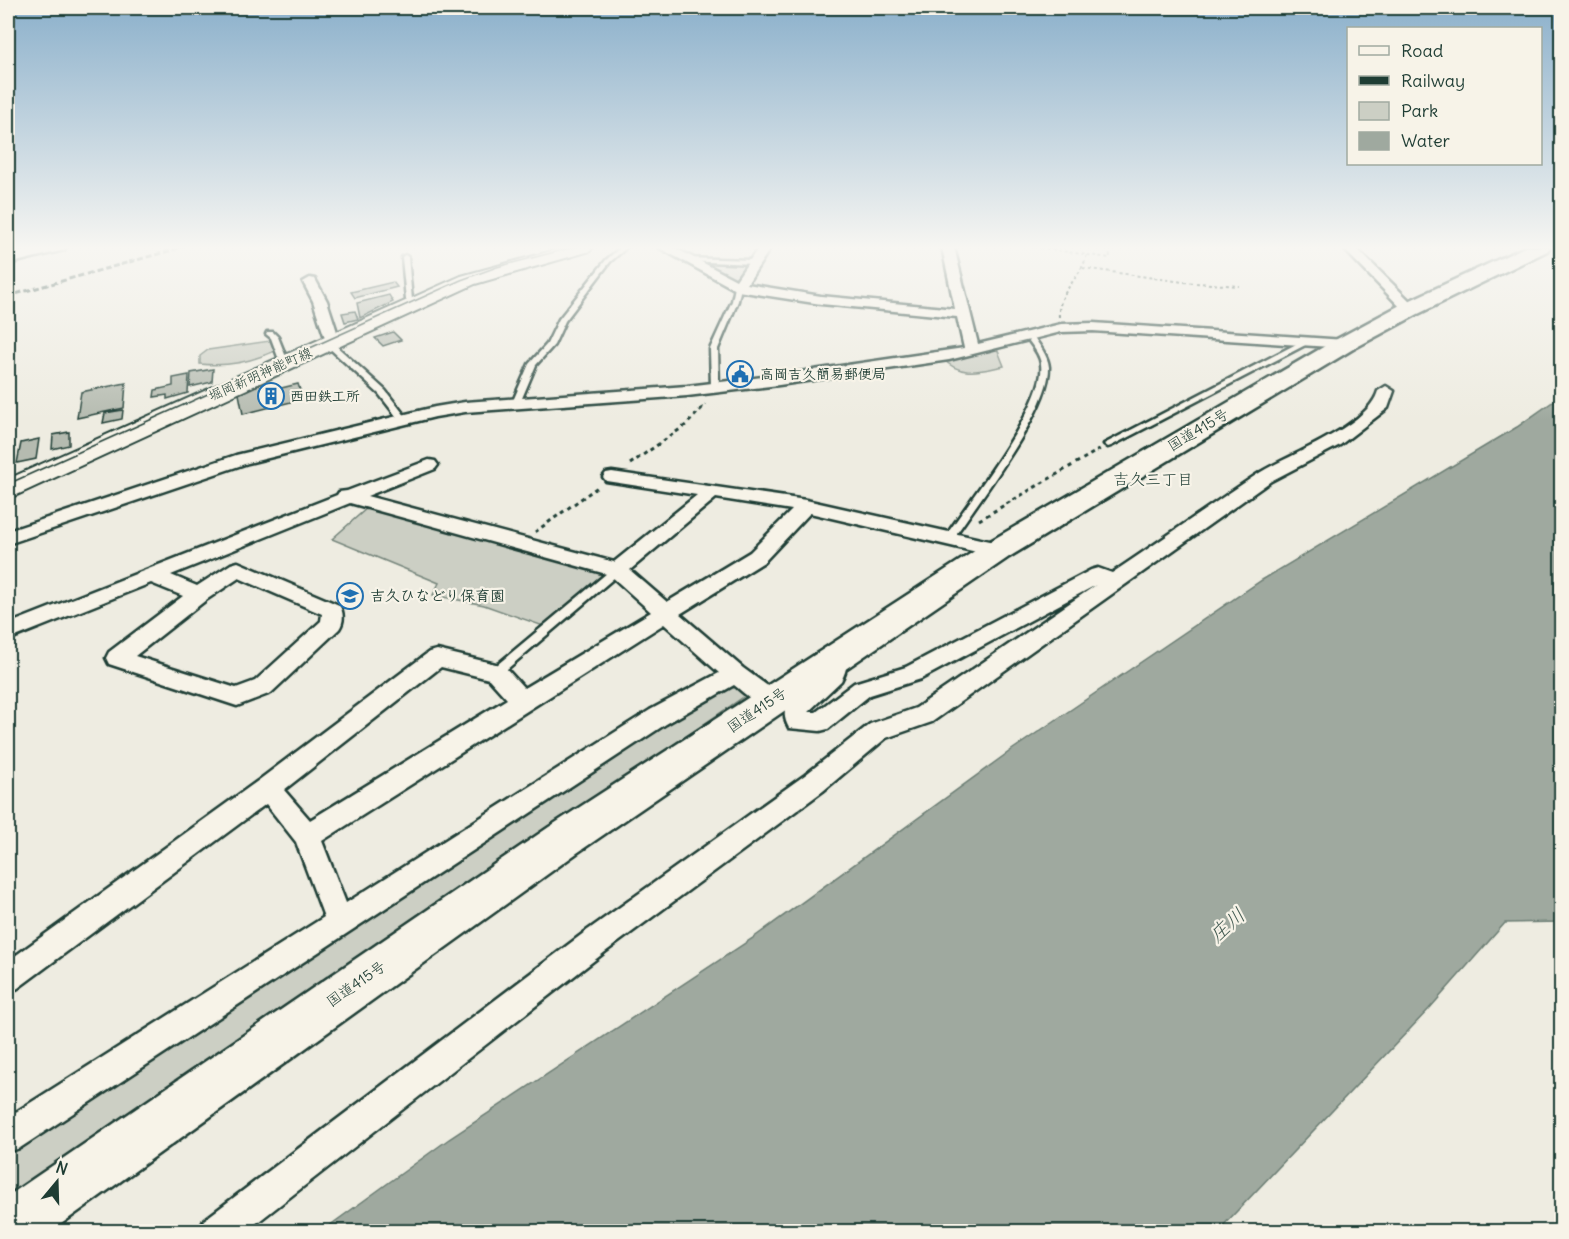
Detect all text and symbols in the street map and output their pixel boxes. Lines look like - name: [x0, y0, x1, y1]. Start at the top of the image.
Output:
- legend: [1347, 27, 1542, 165]
- text: Road: [1401, 39, 1444, 62]
- text: Railway: [1401, 69, 1465, 92]
- text: Park: [1401, 99, 1438, 122]
- text: Water: [1401, 129, 1451, 152]
- street label: 堀岡新明神能町線: [205, 343, 315, 405]
- public building icon: 高岡吉久簡易郵便局: [725, 359, 755, 389]
- place label: 高岡吉久簡易郵便局: [760, 365, 886, 383]
- building icon: 西田鉄工所: [256, 381, 286, 411]
- place label: 西田鉄工所: [290, 387, 360, 405]
- street label: 国道415号: [1164, 404, 1232, 455]
- district label: 吉久三丁目: [1113, 469, 1193, 489]
- school or university icon: 吉久ひなどり保育園: [335, 581, 365, 611]
- place label: 吉久ひなどり保育園: [370, 586, 505, 605]
- street label: 国道415号: [723, 683, 790, 737]
- water label: 庄川: [1203, 902, 1250, 947]
- street label: 国道415号: [322, 956, 389, 1011]
- north arrow: [27, 1152, 87, 1212]
- text: N: [53, 1157, 70, 1179]

